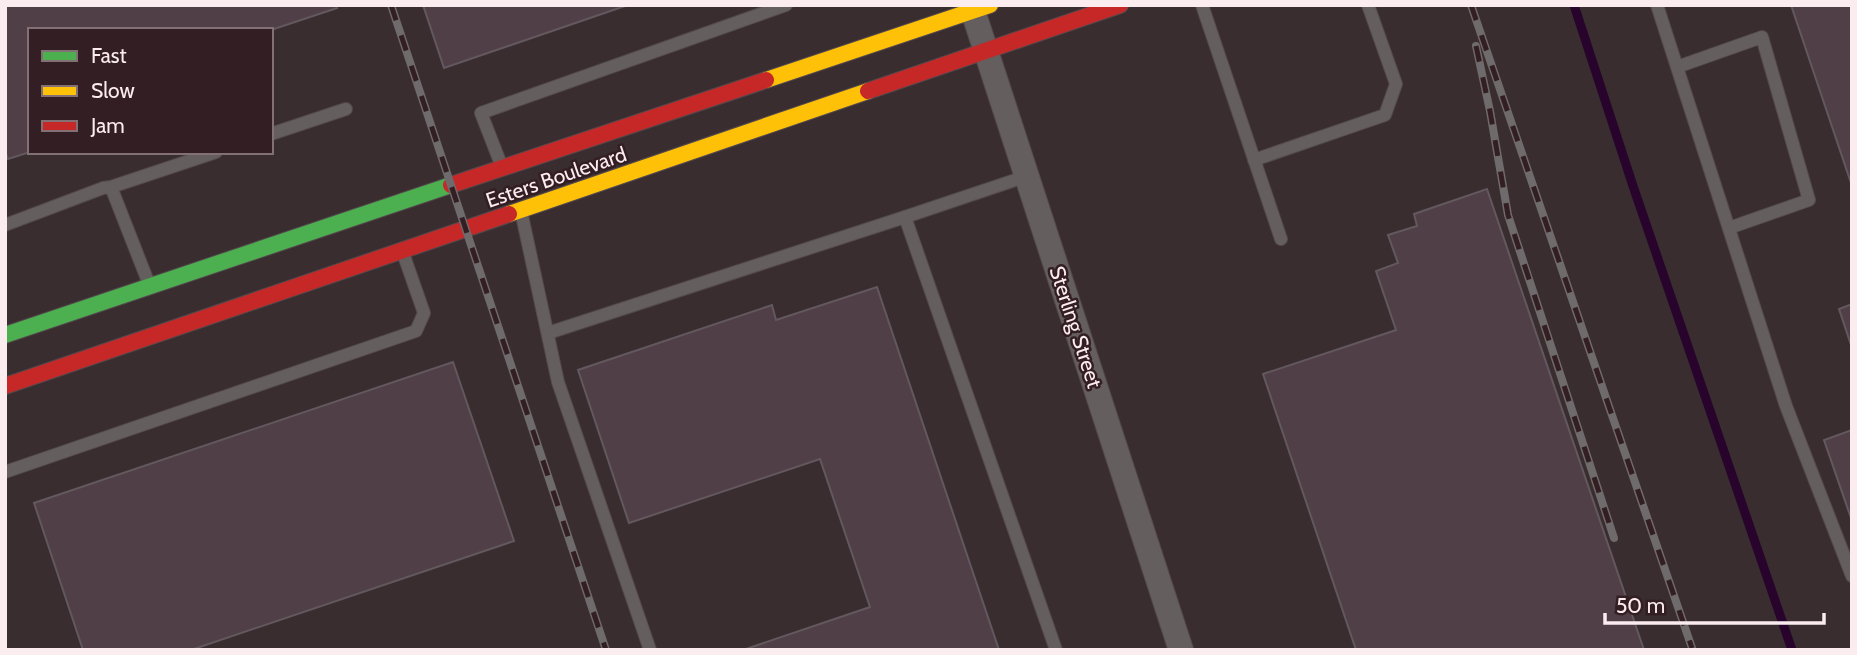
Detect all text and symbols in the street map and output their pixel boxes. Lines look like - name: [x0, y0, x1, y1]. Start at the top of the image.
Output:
- legend: [28, 28, 273, 154]
- text: Fast: [91, 43, 127, 68]
- text: Slow: [91, 78, 135, 103]
- text: Jam: [90, 113, 125, 138]
- street label: Esters Boulevard: [482, 141, 630, 213]
- street label: Sterling Street: [1045, 263, 1107, 391]
- scale bar: [1605, 582, 1824, 626]
- text: 50 m: [1616, 593, 1665, 618]

